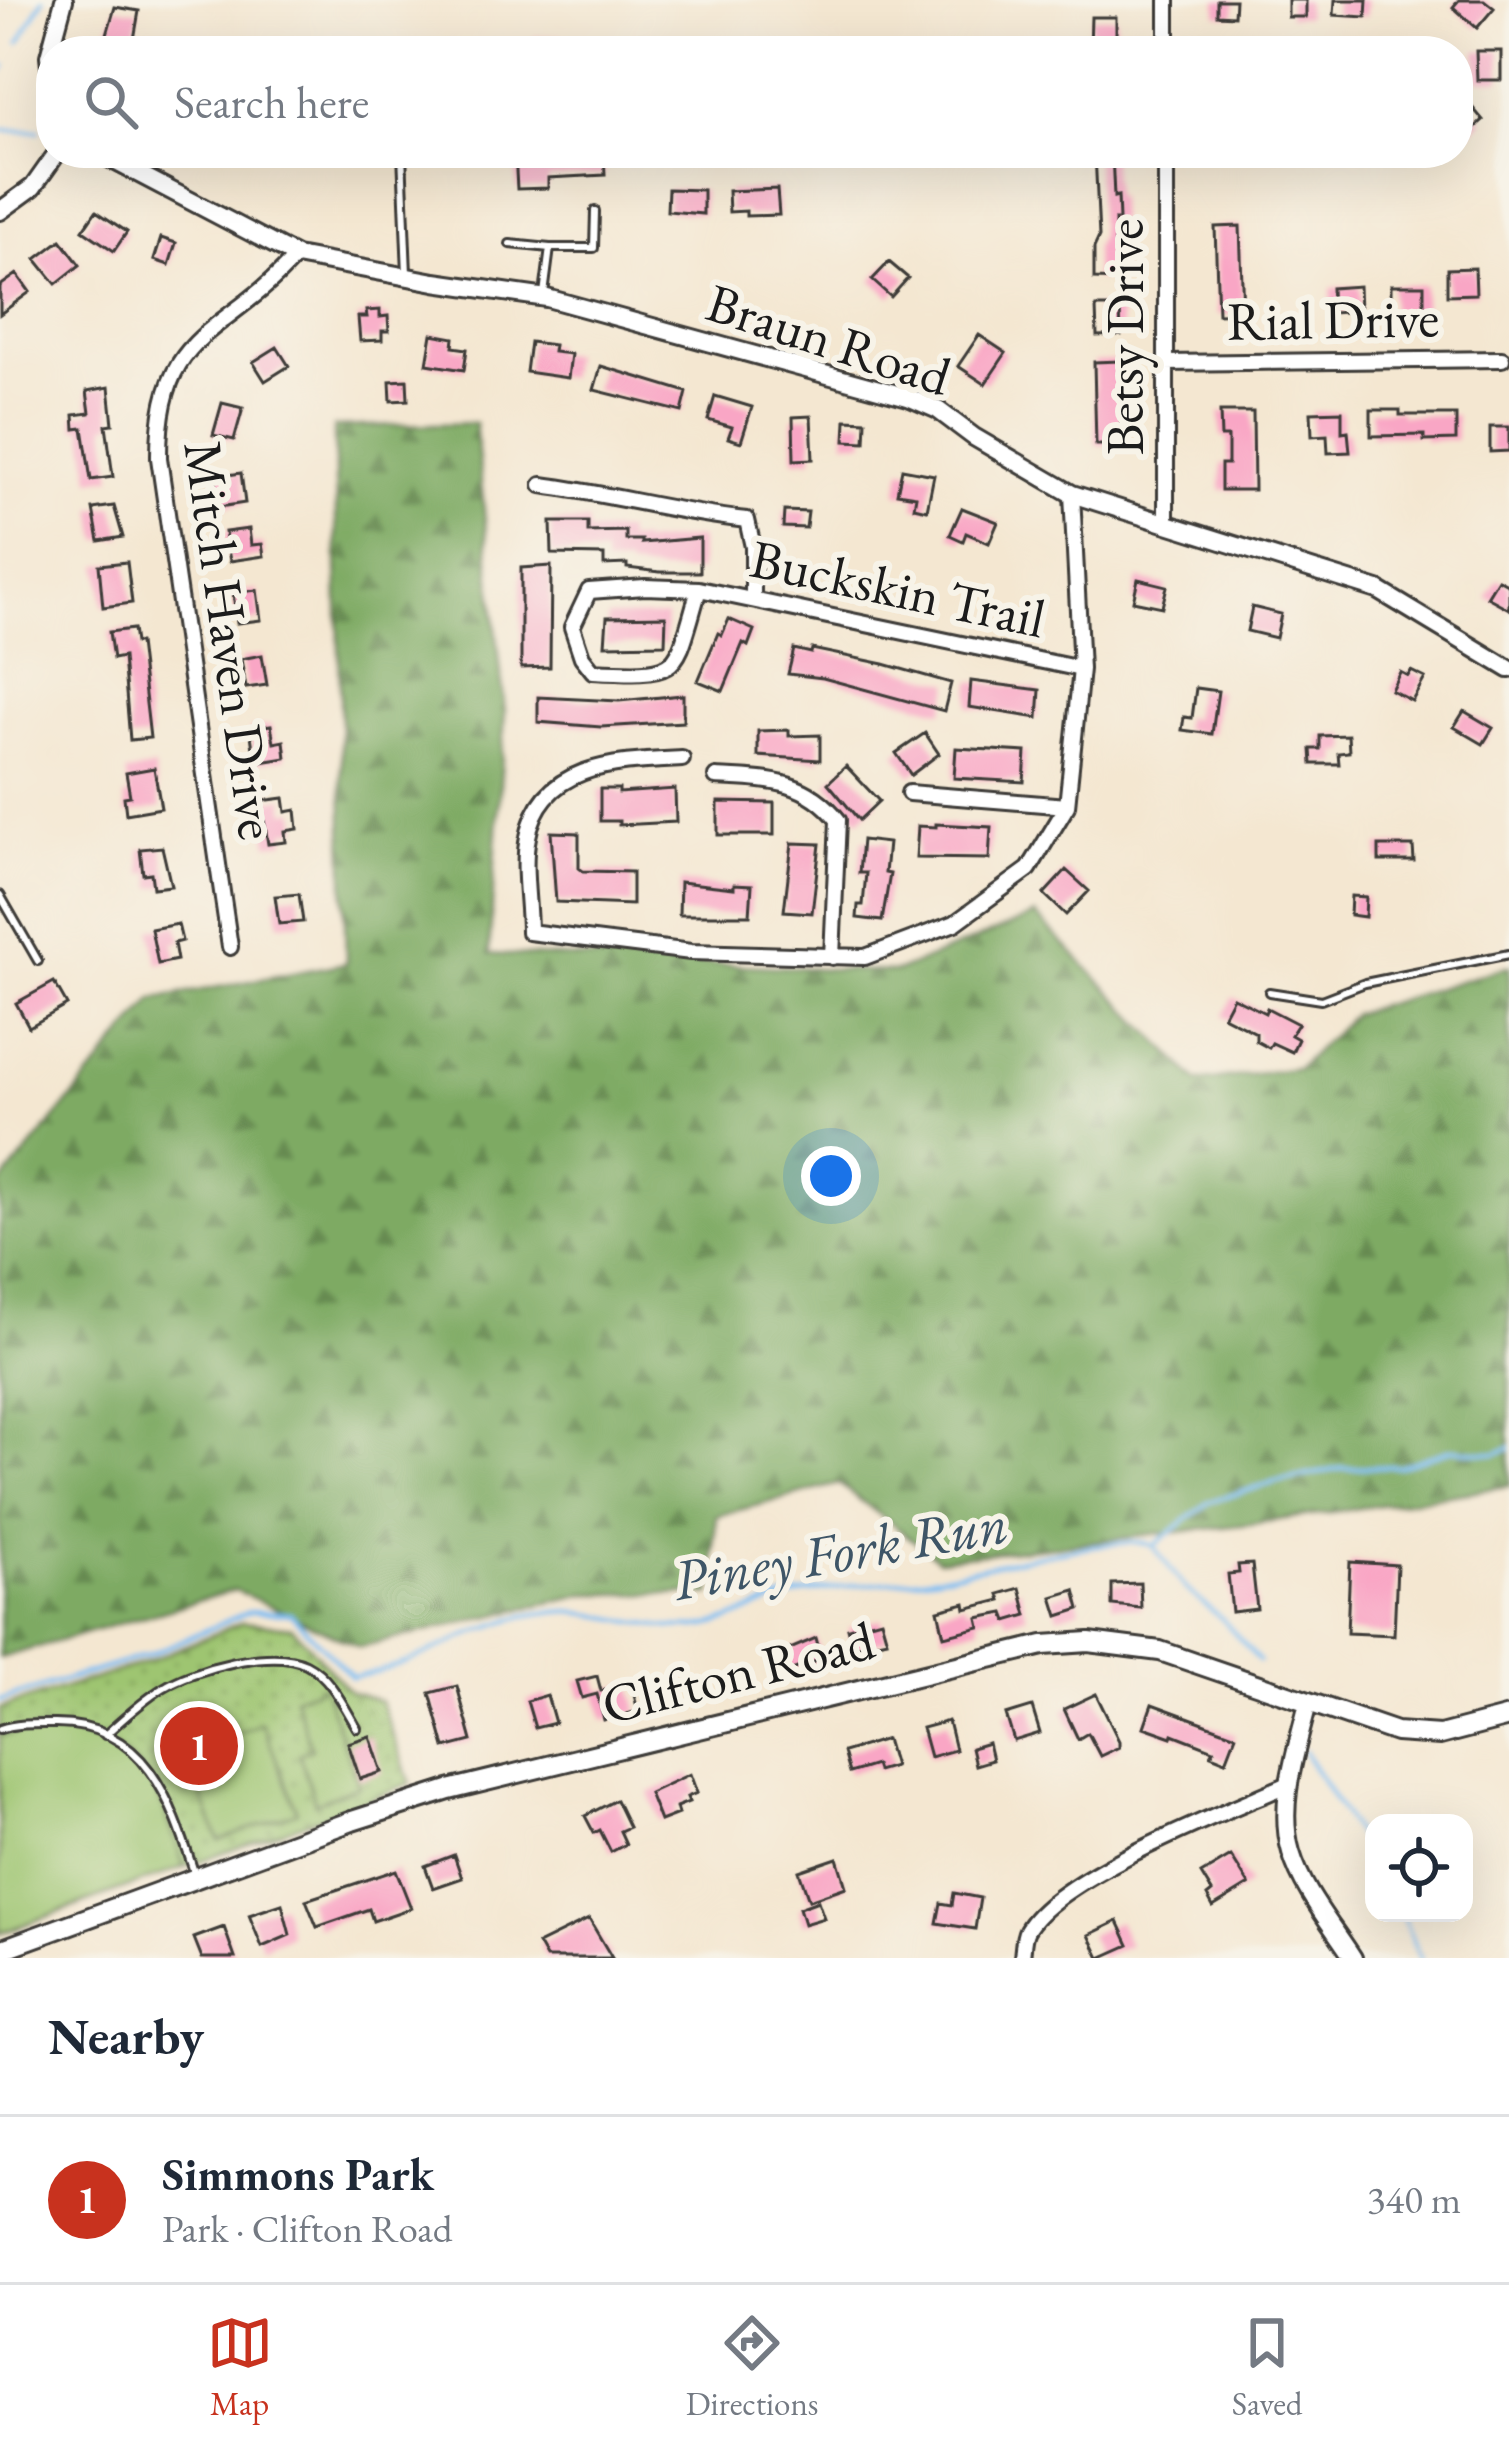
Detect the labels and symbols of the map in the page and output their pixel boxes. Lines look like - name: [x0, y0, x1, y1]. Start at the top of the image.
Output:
- street label: Betsy Drive: [1089, 219, 1159, 455]
- street label: Braun Road: [698, 267, 960, 411]
- street label: Rial Drive: [1226, 282, 1440, 356]
- street label: Mitch Haven Drive: [168, 436, 294, 844]
- street label: Buckskin Trail: [744, 523, 1052, 653]
- your location: [801, 1146, 861, 1206]
- water label: Piney Fork Run: [667, 1485, 1013, 1617]
- street label: Clifton Road: [595, 1604, 882, 1740]
- pin: 1: [160, 1701, 238, 1791]

